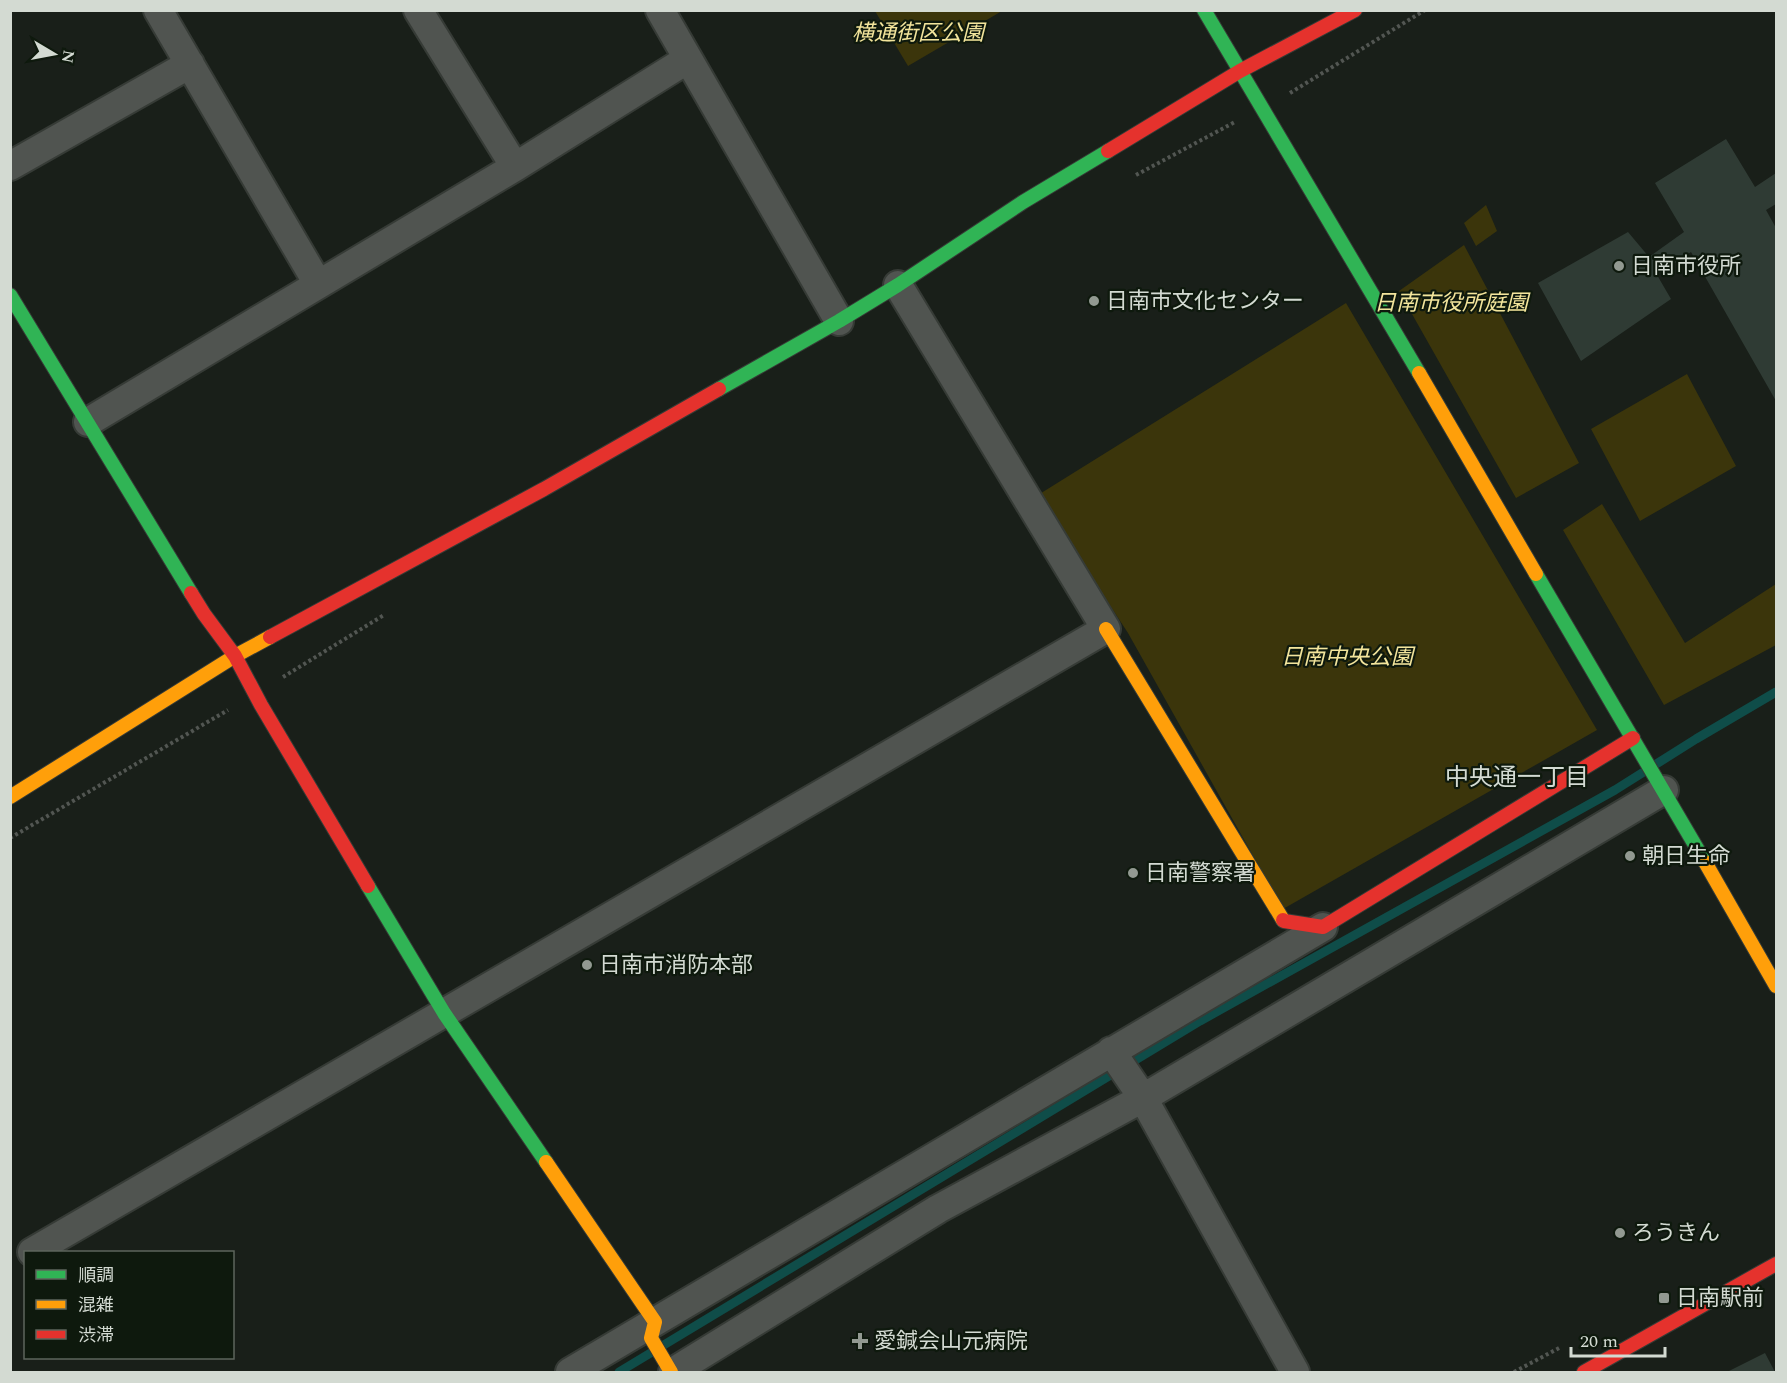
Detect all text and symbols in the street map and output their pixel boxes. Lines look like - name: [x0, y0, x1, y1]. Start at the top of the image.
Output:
- park label: 横通街区公園: [852, 17, 987, 50]
- north arrow: [24, 24, 84, 84]
- text: N: [55, 48, 81, 65]
- place label: 日南市役所: [1631, 250, 1741, 283]
- marker: 日南市役所: [1612, 259, 1626, 273]
- place label: 日南市文化センター: [1106, 285, 1304, 318]
- park label: 日南市役所庭園: [1374, 287, 1531, 320]
- marker: 日南市文化センター: [1087, 294, 1101, 308]
- park label: 日南中央公園: [1281, 641, 1416, 674]
- district label: 中央通一丁目: [1445, 760, 1589, 796]
- place label: 朝日生命: [1642, 840, 1730, 873]
- marker: 朝日生命: [1623, 849, 1637, 863]
- place label: 日南警察署: [1145, 857, 1255, 890]
- marker: 日南警察署: [1126, 866, 1140, 880]
- place label: 日南市消防本部: [599, 949, 753, 982]
- marker: 日南市消防本部: [580, 958, 594, 972]
- place label: ろうきん: [1632, 1217, 1720, 1250]
- marker: ろうきん: [1613, 1226, 1627, 1240]
- legend: [24, 1251, 234, 1359]
- text: 順調: [78, 1262, 114, 1289]
- place label: 日南駅前: [1676, 1282, 1764, 1315]
- marker: 日南駅前: [1657, 1291, 1671, 1305]
- text: 混雑: [78, 1292, 114, 1319]
- scale bar: [1571, 1320, 1666, 1358]
- text: 渋滞: [78, 1322, 114, 1349]
- place label: 愛鍼会山元病院: [874, 1325, 1028, 1358]
- text: 20 m: [1580, 1328, 1618, 1355]
- marker: 愛鍼会山元病院: [851, 1332, 869, 1350]

